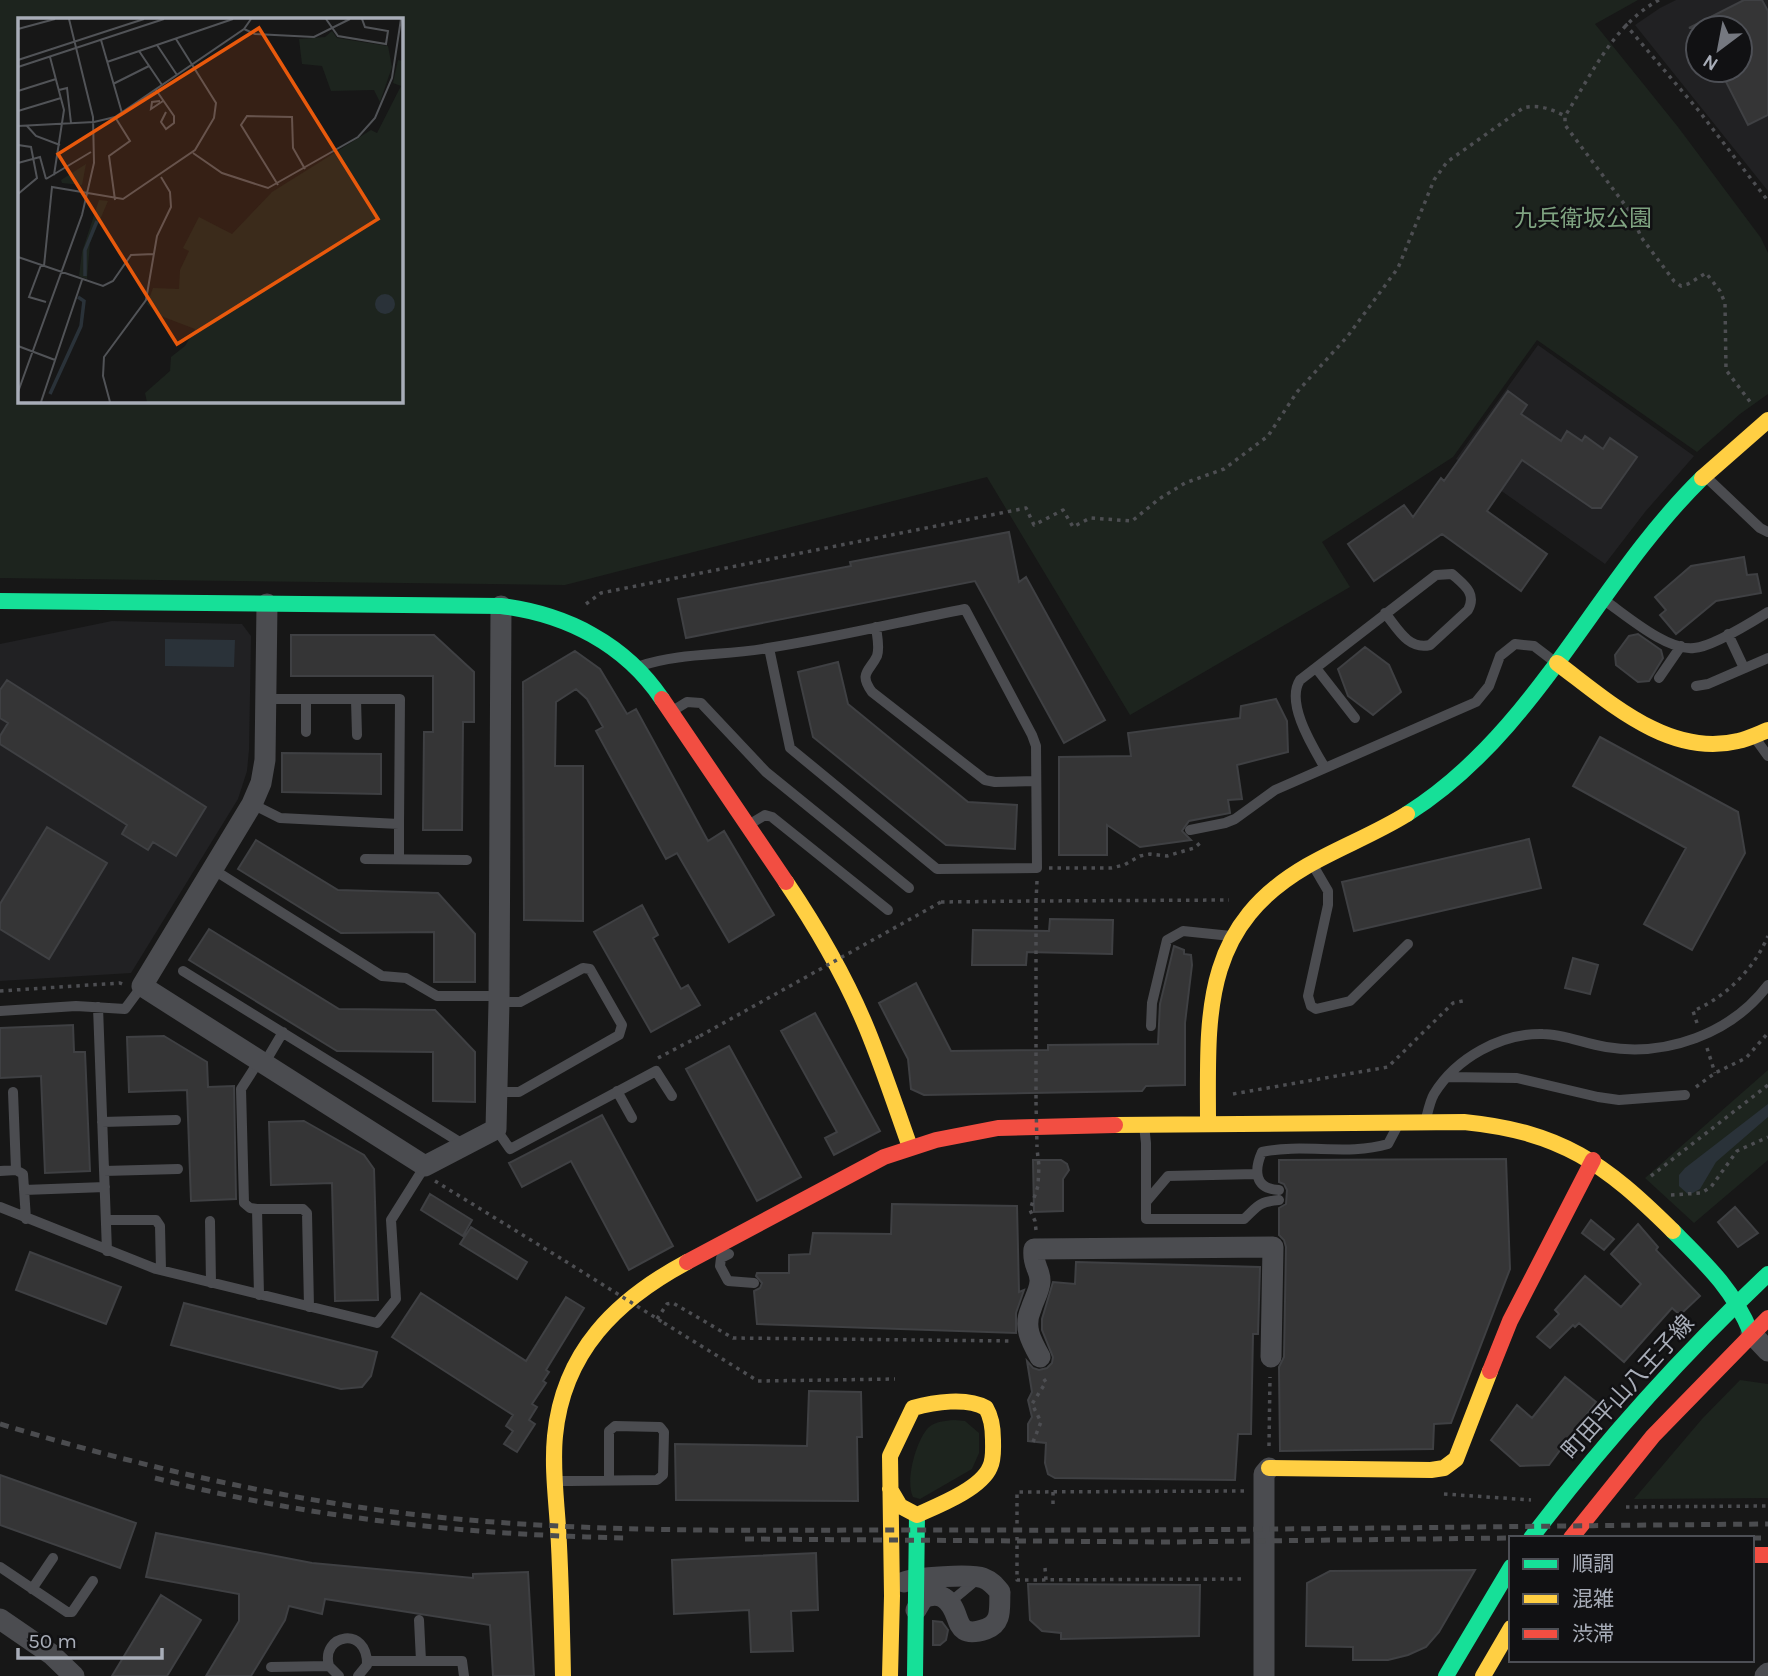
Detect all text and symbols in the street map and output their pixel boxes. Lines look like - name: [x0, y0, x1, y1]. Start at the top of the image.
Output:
- north arrow: [1684, 14, 1754, 84]
- inset map: [18, 18, 402, 402]
- text: N: [1699, 50, 1722, 76]
- park label: 九兵衛坂公園: [1514, 205, 1652, 232]
- street label: 町田平山八王子線: [1556, 1310, 1700, 1464]
- legend: [1509, 1536, 1754, 1662]
- text: 順調: [1572, 1552, 1614, 1576]
- text: 混雑: [1572, 1587, 1614, 1611]
- scale bar: [18, 1616, 161, 1660]
- text: 渋滞: [1572, 1622, 1614, 1646]
- text: 50 m: [28, 1629, 77, 1653]

